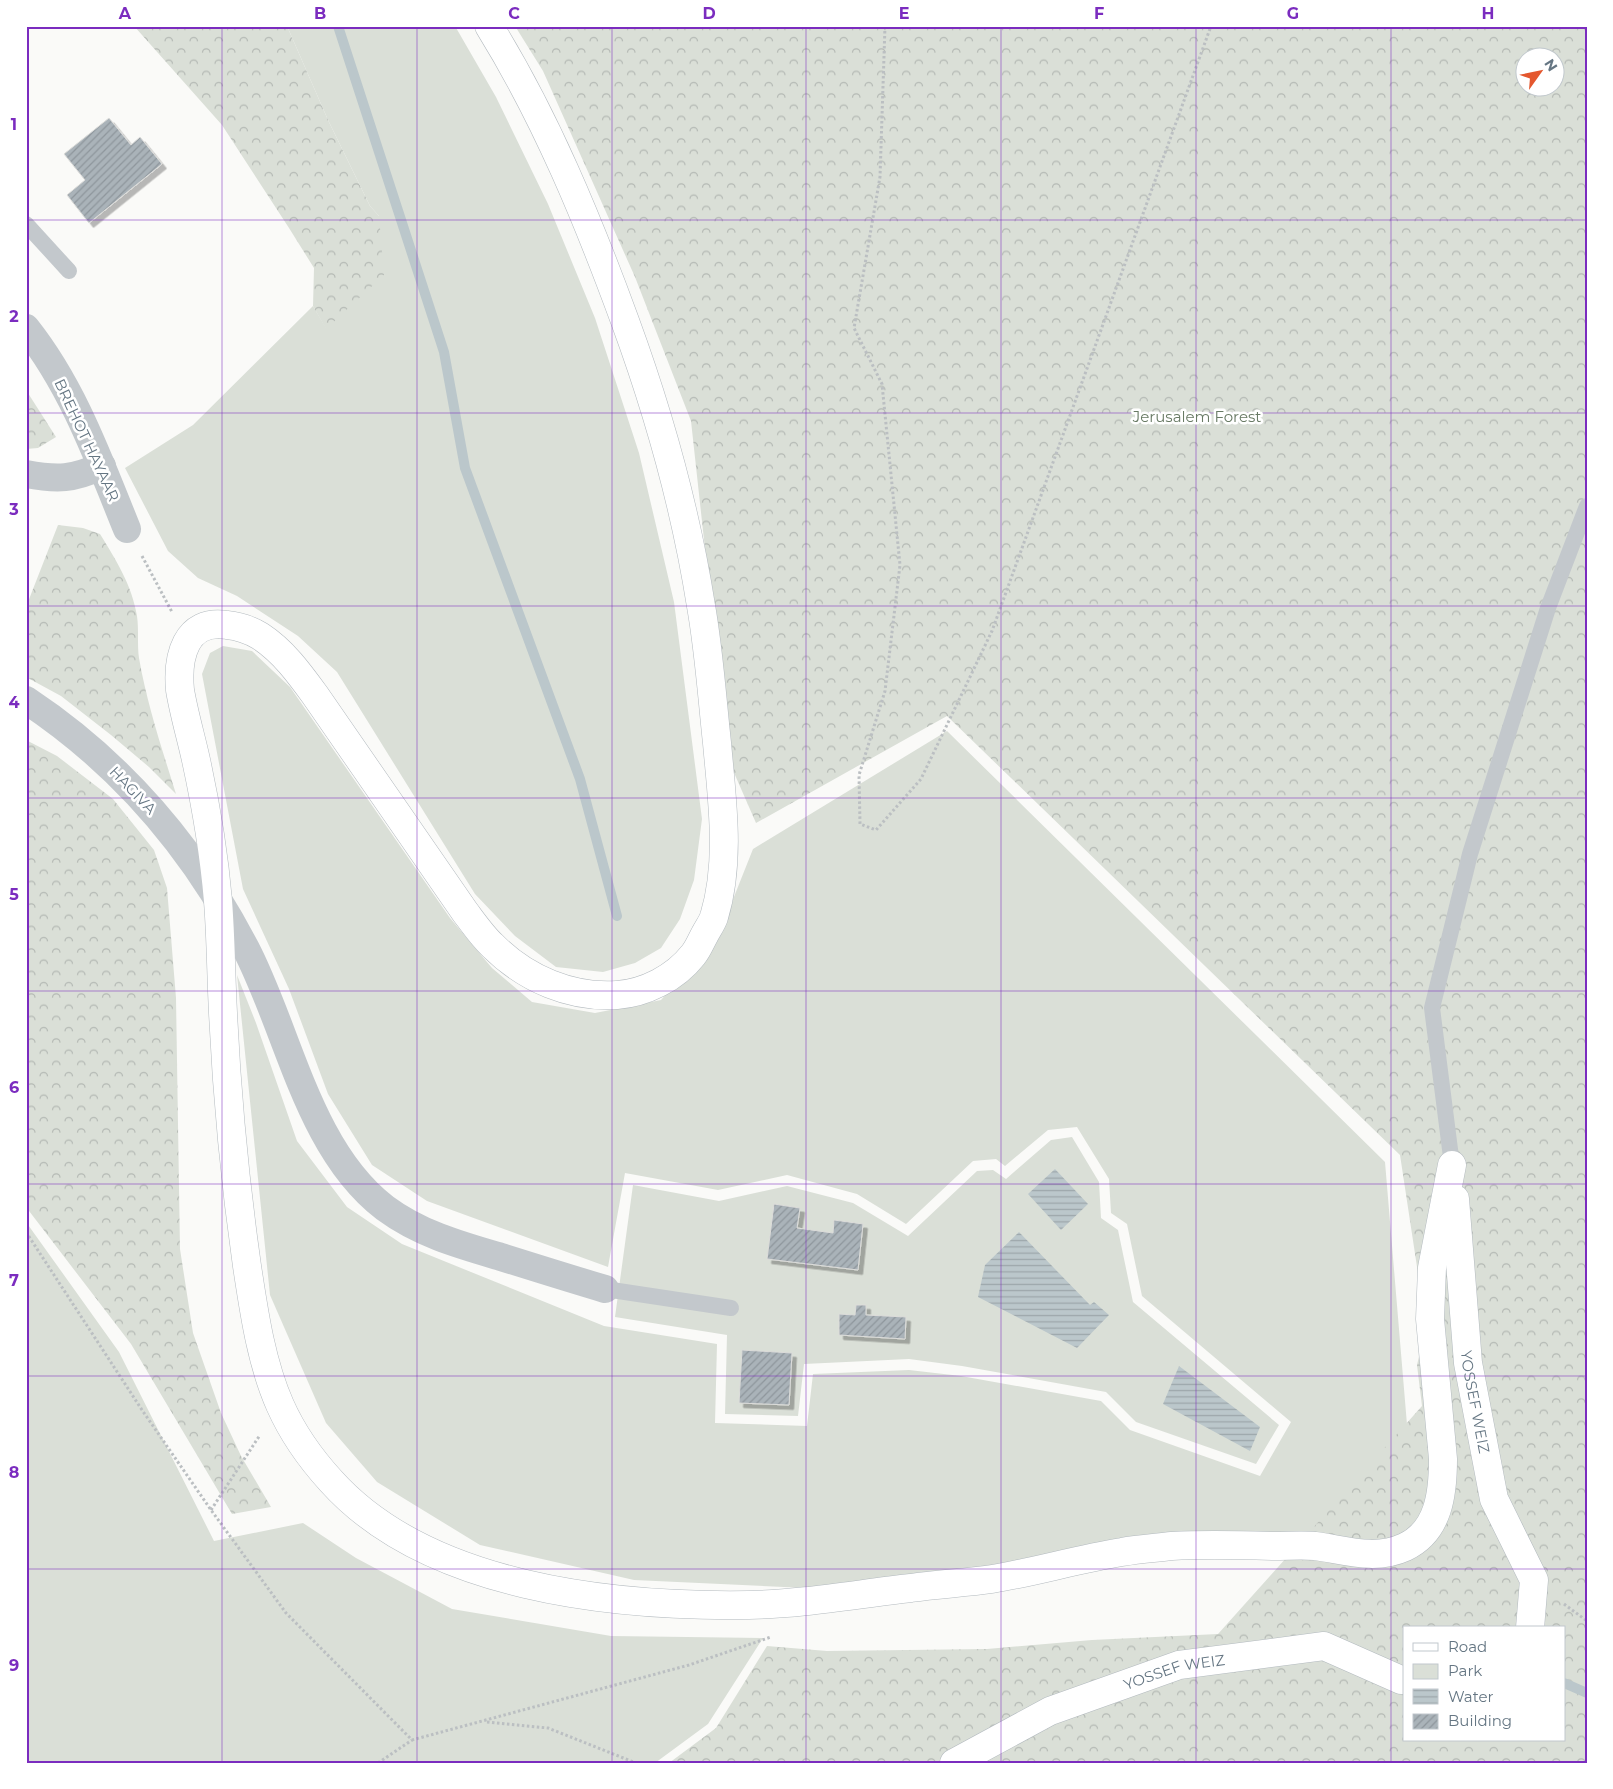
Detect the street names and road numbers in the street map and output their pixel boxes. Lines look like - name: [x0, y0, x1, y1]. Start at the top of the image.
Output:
- street label: BREHOT HAYAAR: [50, 376, 124, 504]
- street label: HAGIVA: [106, 762, 161, 818]
- street label: YOSSEF WEIZ: [1458, 1350, 1495, 1455]
- street label: YOSSEF WEIZ: [1121, 1650, 1226, 1694]

